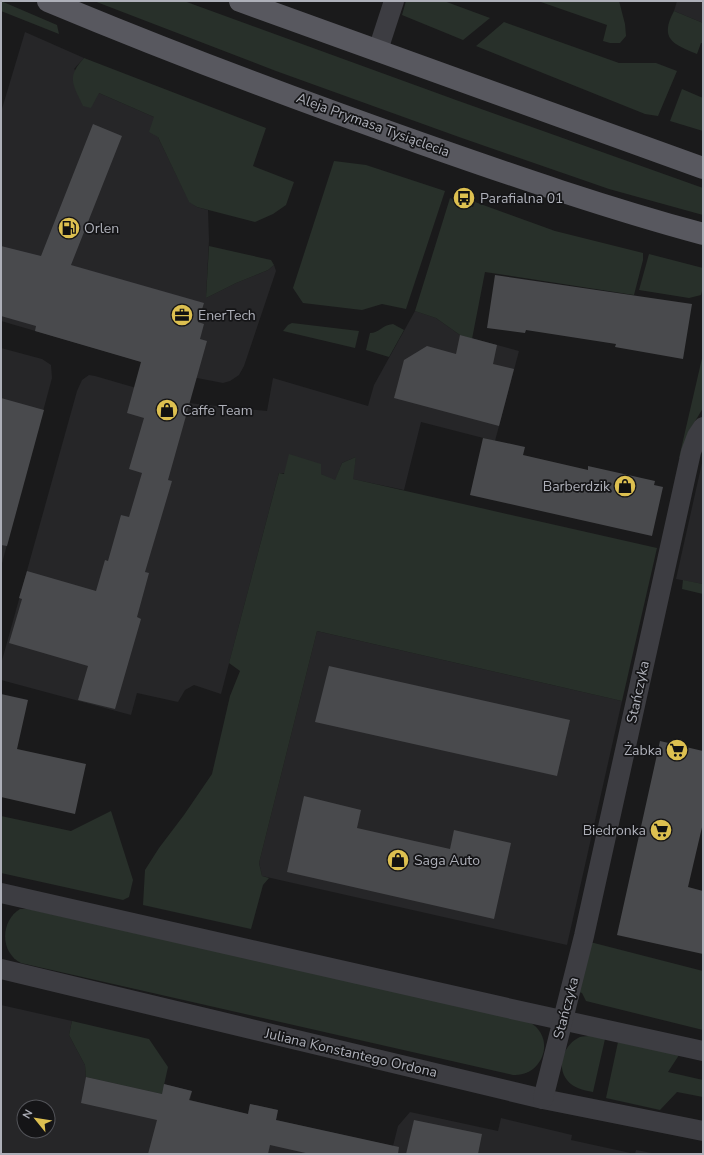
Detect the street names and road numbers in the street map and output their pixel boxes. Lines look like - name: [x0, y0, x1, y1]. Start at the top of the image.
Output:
- street label: Aleja Prymasa Tysiąclecia: [294, 88, 452, 162]
- street label: Stańczyka: [622, 659, 654, 725]
- street label: Stańczyka: [549, 975, 583, 1041]
- street label: Juliana Konstantego Ordona: [262, 1024, 439, 1082]

